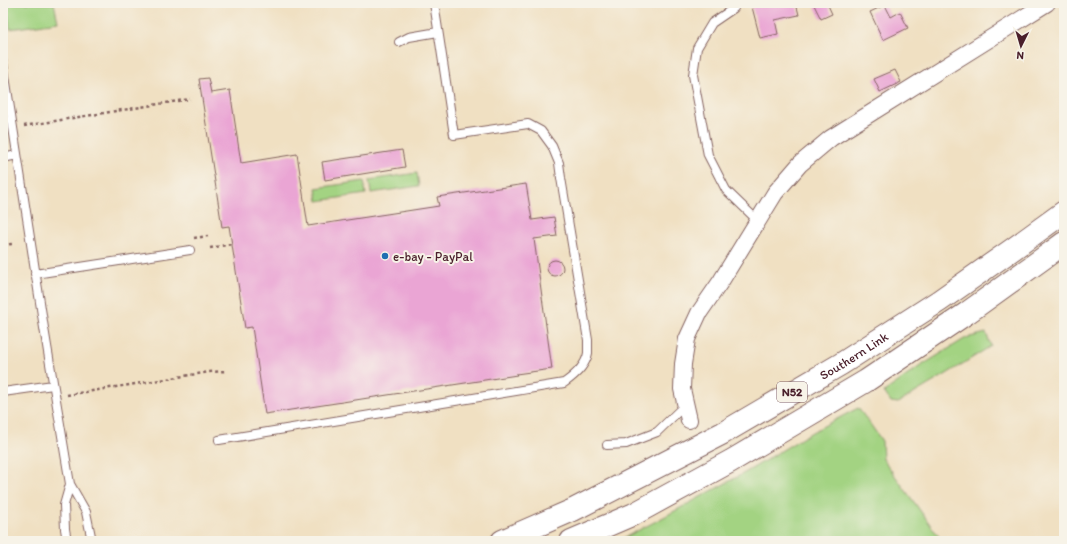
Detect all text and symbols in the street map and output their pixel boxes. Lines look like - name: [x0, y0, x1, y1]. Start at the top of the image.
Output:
- north arrow: [1001, 26, 1041, 66]
- text: N: [1016, 49, 1024, 62]
- place label: e-bay - PayPal: [393, 249, 473, 264]
- marker: e-bay - PayPal: [380, 251, 390, 261]
- street label: Southern Link: [817, 329, 891, 383]
- road number: N52: [777, 382, 807, 402]

